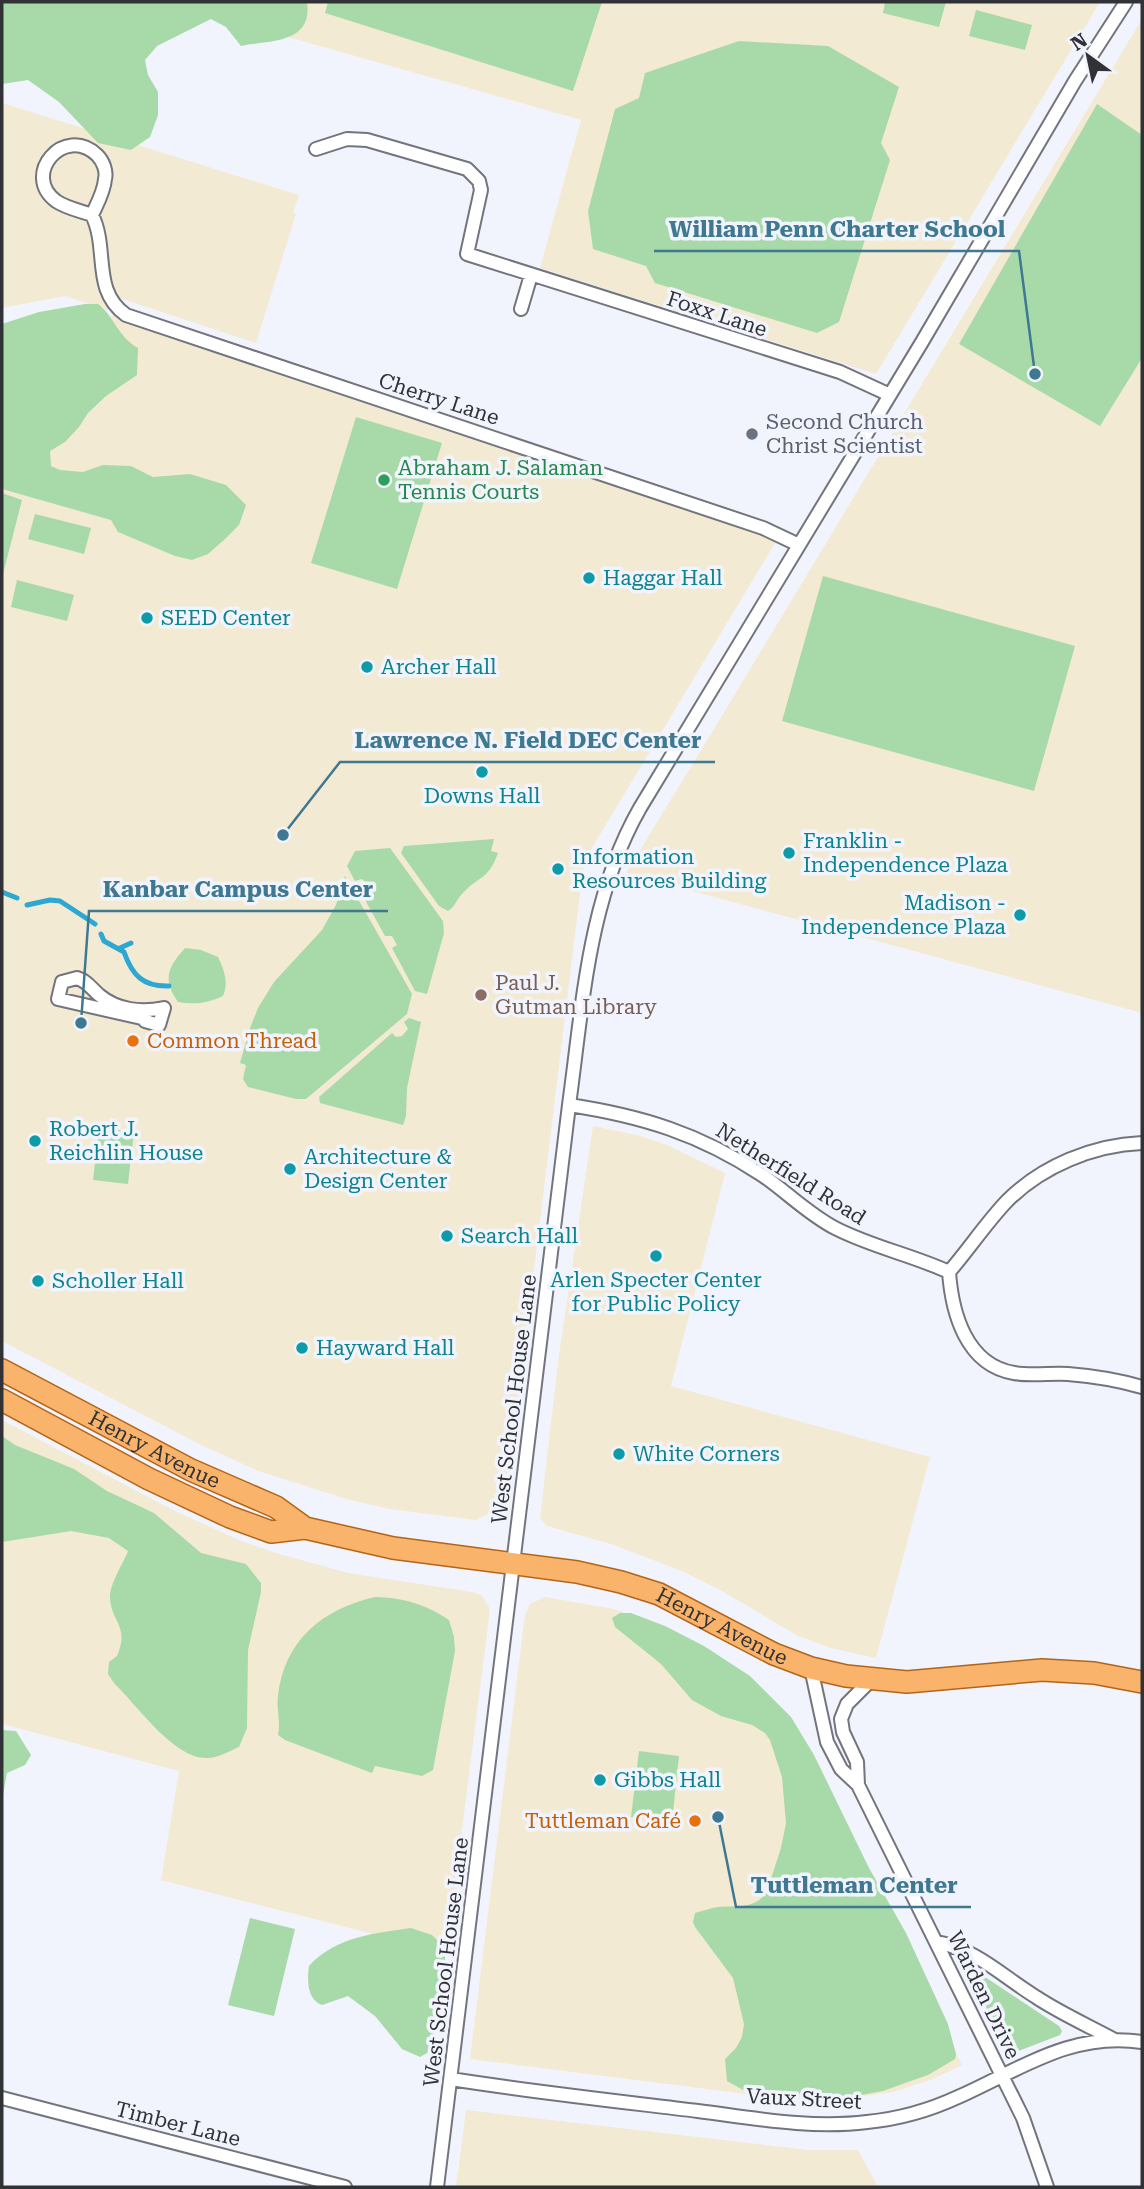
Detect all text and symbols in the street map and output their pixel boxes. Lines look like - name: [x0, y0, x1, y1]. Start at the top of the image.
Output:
- north arrow: [1053, 21, 1123, 91]
- text: N: [1067, 28, 1092, 56]
- callout: William Penn Charter School: [654, 207, 1019, 251]
- text: William Penn Charter School: [669, 216, 1006, 243]
- street label: Foxx Lane: [664, 287, 770, 341]
- street label: Cherry Lane: [376, 368, 502, 430]
- place label: Second Church Christ Scientist: [766, 410, 924, 458]
- marker: Second Church Christ Scientist: [744, 426, 760, 442]
- place label: Abraham J. Salaman Tennis Courts: [398, 456, 604, 504]
- marker: Abraham J. Salaman Tennis Courts: [376, 472, 392, 488]
- place label: Haggar Hall: [603, 566, 723, 590]
- marker: Haggar Hall: [581, 570, 597, 586]
- place label: SEED Center: [161, 606, 291, 630]
- marker: SEED Center: [139, 610, 155, 626]
- place label: Archer Hall: [381, 655, 497, 679]
- marker: Archer Hall: [359, 659, 375, 675]
- callout: Lawrence N. Field DEC Center: [340, 718, 715, 762]
- text: Lawrence N. Field DEC Center: [355, 727, 701, 754]
- marker: Downs Hall: [474, 764, 490, 780]
- place label: Downs Hall: [424, 784, 541, 808]
- place label: Franklin - Independence Plaza: [803, 829, 1008, 877]
- place label: Information Resources Building: [572, 845, 766, 893]
- marker: Franklin - Independence Plaza: [781, 845, 797, 861]
- marker: Information Resources Building: [550, 861, 566, 877]
- callout: Kanbar Campus Center: [89, 867, 388, 911]
- text: Kanbar Campus Center: [103, 876, 373, 903]
- place label: Madison - Independence Plaza: [801, 891, 1007, 939]
- marker: Madison - Independence Plaza: [1012, 907, 1028, 923]
- place label: Paul J. Gutman Library: [495, 971, 657, 1019]
- marker: Paul J. Gutman Library: [473, 987, 489, 1003]
- place label: Common Thread: [147, 1029, 318, 1053]
- marker: Common Thread: [125, 1033, 141, 1049]
- place label: Robert J. Reichlin House: [49, 1117, 203, 1165]
- street label: Netherfield Road: [712, 1118, 871, 1230]
- marker: Robert J. Reichlin House: [27, 1133, 43, 1149]
- place label: Architecture & Design Center: [304, 1145, 452, 1193]
- marker: Architecture & Design Center: [282, 1161, 298, 1177]
- place label: Search Hall: [461, 1224, 578, 1248]
- marker: Search Hall: [439, 1228, 455, 1244]
- marker: Arlen Specter Center for Public Policy: [648, 1248, 664, 1264]
- place label: Arlen Specter Center for Public Policy: [550, 1268, 762, 1316]
- place label: Scholler Hall: [52, 1269, 184, 1293]
- marker: Scholler Hall: [30, 1273, 46, 1289]
- street label: West School House Lane: [487, 1273, 541, 1525]
- place label: Hayward Hall: [316, 1336, 455, 1360]
- marker: Hayward Hall: [294, 1340, 310, 1356]
- street label: Henry Avenue: [85, 1406, 224, 1493]
- place label: White Corners: [633, 1442, 780, 1466]
- marker: White Corners: [611, 1446, 627, 1462]
- street label: Henry Avenue: [652, 1583, 791, 1670]
- place label: Gibbs Hall: [614, 1768, 721, 1792]
- marker: Gibbs Hall: [592, 1772, 608, 1788]
- place label: Tuttleman Café: [525, 1809, 681, 1833]
- marker: Tuttleman Café: [687, 1813, 703, 1829]
- street label: West School House Lane: [419, 1836, 473, 2088]
- callout: Tuttleman Center: [736, 1863, 971, 1907]
- text: Tuttleman Center: [750, 1872, 958, 1899]
- street label: Warden Drive: [943, 1927, 1025, 2063]
- street label: Vaux Street: [746, 2084, 862, 2114]
- street label: Timber Lane: [113, 2097, 243, 2151]

